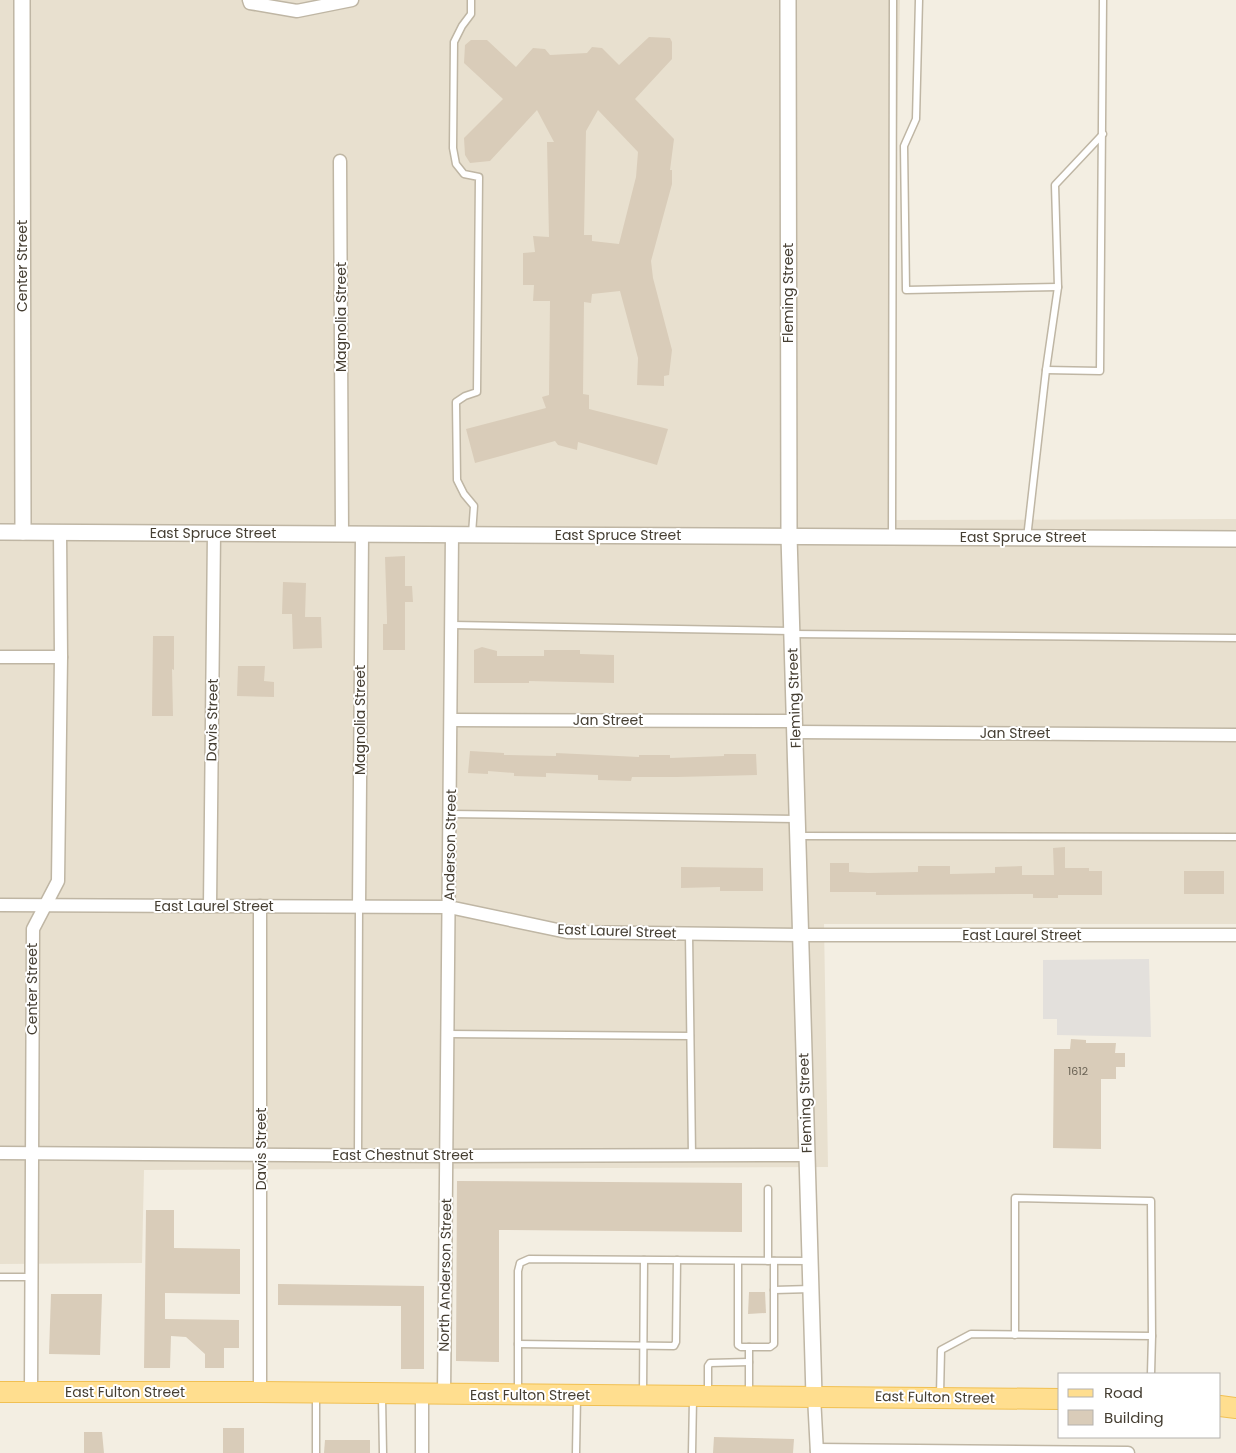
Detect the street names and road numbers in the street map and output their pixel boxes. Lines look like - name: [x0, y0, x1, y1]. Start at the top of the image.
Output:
- street label: Center Street: [12, 220, 32, 312]
- street label: Fleming Street: [778, 243, 798, 343]
- street label: Magnolia Street: [331, 262, 351, 372]
- street label: East Spruce Street: [150, 523, 276, 543]
- street label: East Spruce Street: [555, 525, 681, 545]
- street label: East Spruce Street: [960, 527, 1086, 547]
- street label: Fleming Street: [782, 648, 806, 748]
- street label: Magnolia Street: [350, 665, 370, 775]
- street label: Davis Street: [201, 678, 223, 762]
- street label: Jan Street: [573, 710, 643, 730]
- street label: Jan Street: [980, 723, 1050, 743]
- street label: Anderson Street: [439, 789, 461, 901]
- street label: East Laurel Street: [154, 896, 274, 916]
- street label: East Laurel Street: [557, 919, 677, 943]
- street label: East Laurel Street: [962, 925, 1082, 945]
- street label: Center Street: [22, 943, 42, 1035]
- street label: Fleming Street: [793, 1053, 817, 1153]
- street label: Davis Street: [251, 1108, 271, 1190]
- street label: East Chestnut Street: [332, 1145, 474, 1165]
- street label: North Anderson Street: [434, 1198, 456, 1352]
- street label: East Fulton Street: [65, 1382, 185, 1402]
- street label: East Fulton Street: [470, 1385, 590, 1405]
- street label: East Fulton Street: [875, 1386, 995, 1408]

